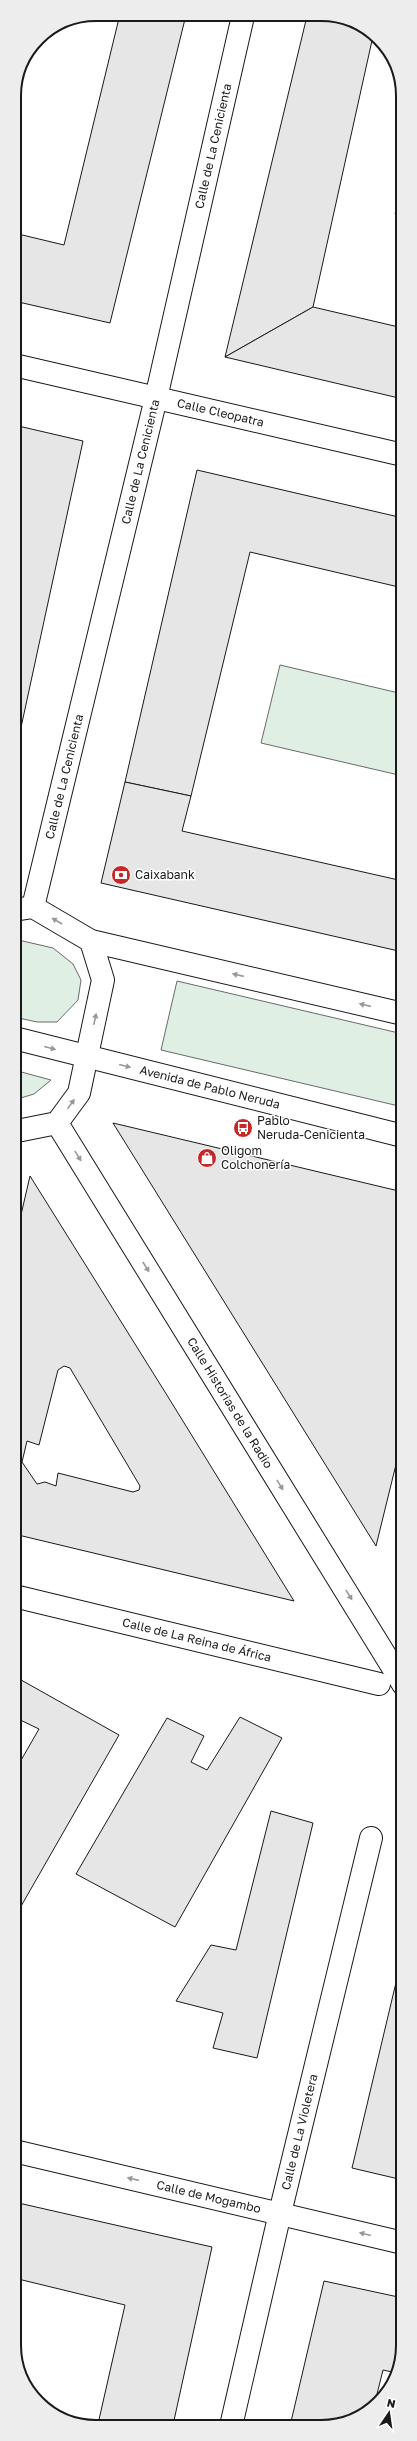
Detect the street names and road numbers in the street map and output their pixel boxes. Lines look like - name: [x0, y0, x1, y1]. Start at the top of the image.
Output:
- street label: Calle de La Cenicienta: [191, 82, 234, 210]
- street label: Calle Cleopatra: [176, 395, 266, 430]
- street label: Calle de La Cenicienta: [118, 398, 162, 526]
- street label: Calle de La Cenicienta: [42, 713, 86, 841]
- street label: Avenida de Pablo Neruda: [138, 1062, 282, 1112]
- street label: Calle Historias de la Radio: [184, 1335, 276, 1471]
- street label: Calle de La Reina de África: [121, 1614, 273, 1665]
- street label: Calle de La Violetera: [278, 2072, 321, 2191]
- street label: Calle de Mogambo: [155, 2177, 262, 2216]

